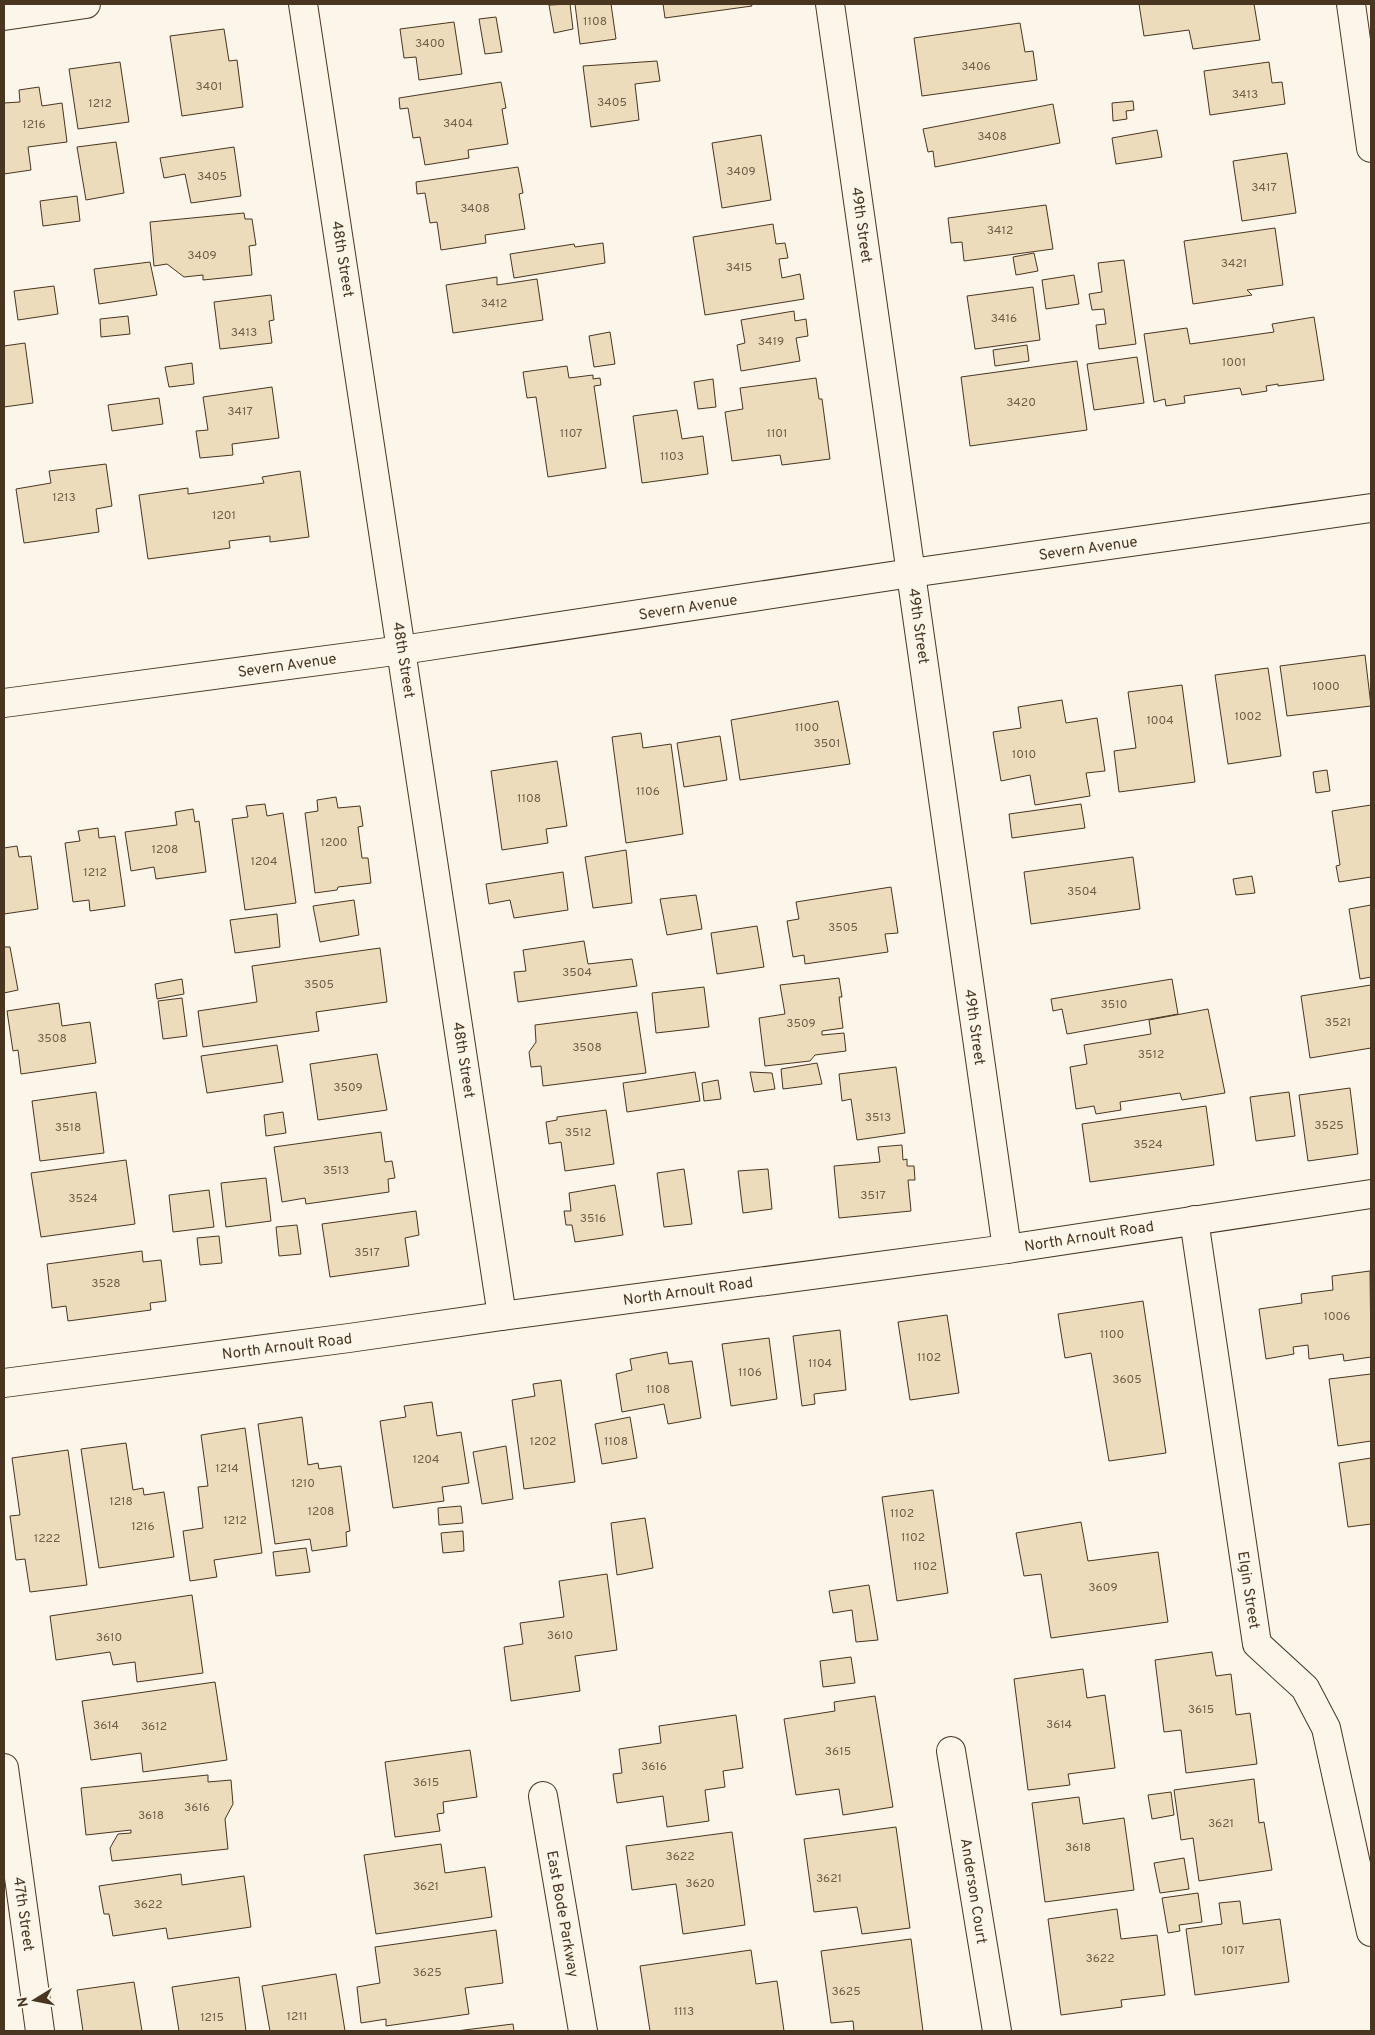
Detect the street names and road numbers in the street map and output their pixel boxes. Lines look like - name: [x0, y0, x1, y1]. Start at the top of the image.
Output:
- street label: 49th Street: [846, 186, 875, 265]
- street label: 48th Street: [326, 220, 357, 299]
- street label: Severn Avenue: [1038, 533, 1139, 566]
- street label: 49th Street: [903, 587, 932, 666]
- street label: Severn Avenue: [638, 591, 739, 626]
- street label: 48th Street: [387, 621, 418, 700]
- street label: Severn Avenue: [237, 650, 338, 683]
- street label: 49th Street: [959, 988, 988, 1067]
- street label: 48th Street: [447, 1021, 478, 1100]
- street label: North Arnoult Road: [1023, 1218, 1155, 1257]
- street label: North Arnoult Road: [622, 1274, 754, 1311]
- street label: North Arnoult Road: [221, 1330, 353, 1365]
- street label: Elgin Street: [1232, 1550, 1263, 1630]
- street label: Anderson Court: [955, 1837, 990, 1945]
- street label: East Bode Parkway: [541, 1849, 582, 1979]
- street label: 47th Street: [8, 1876, 37, 1953]

